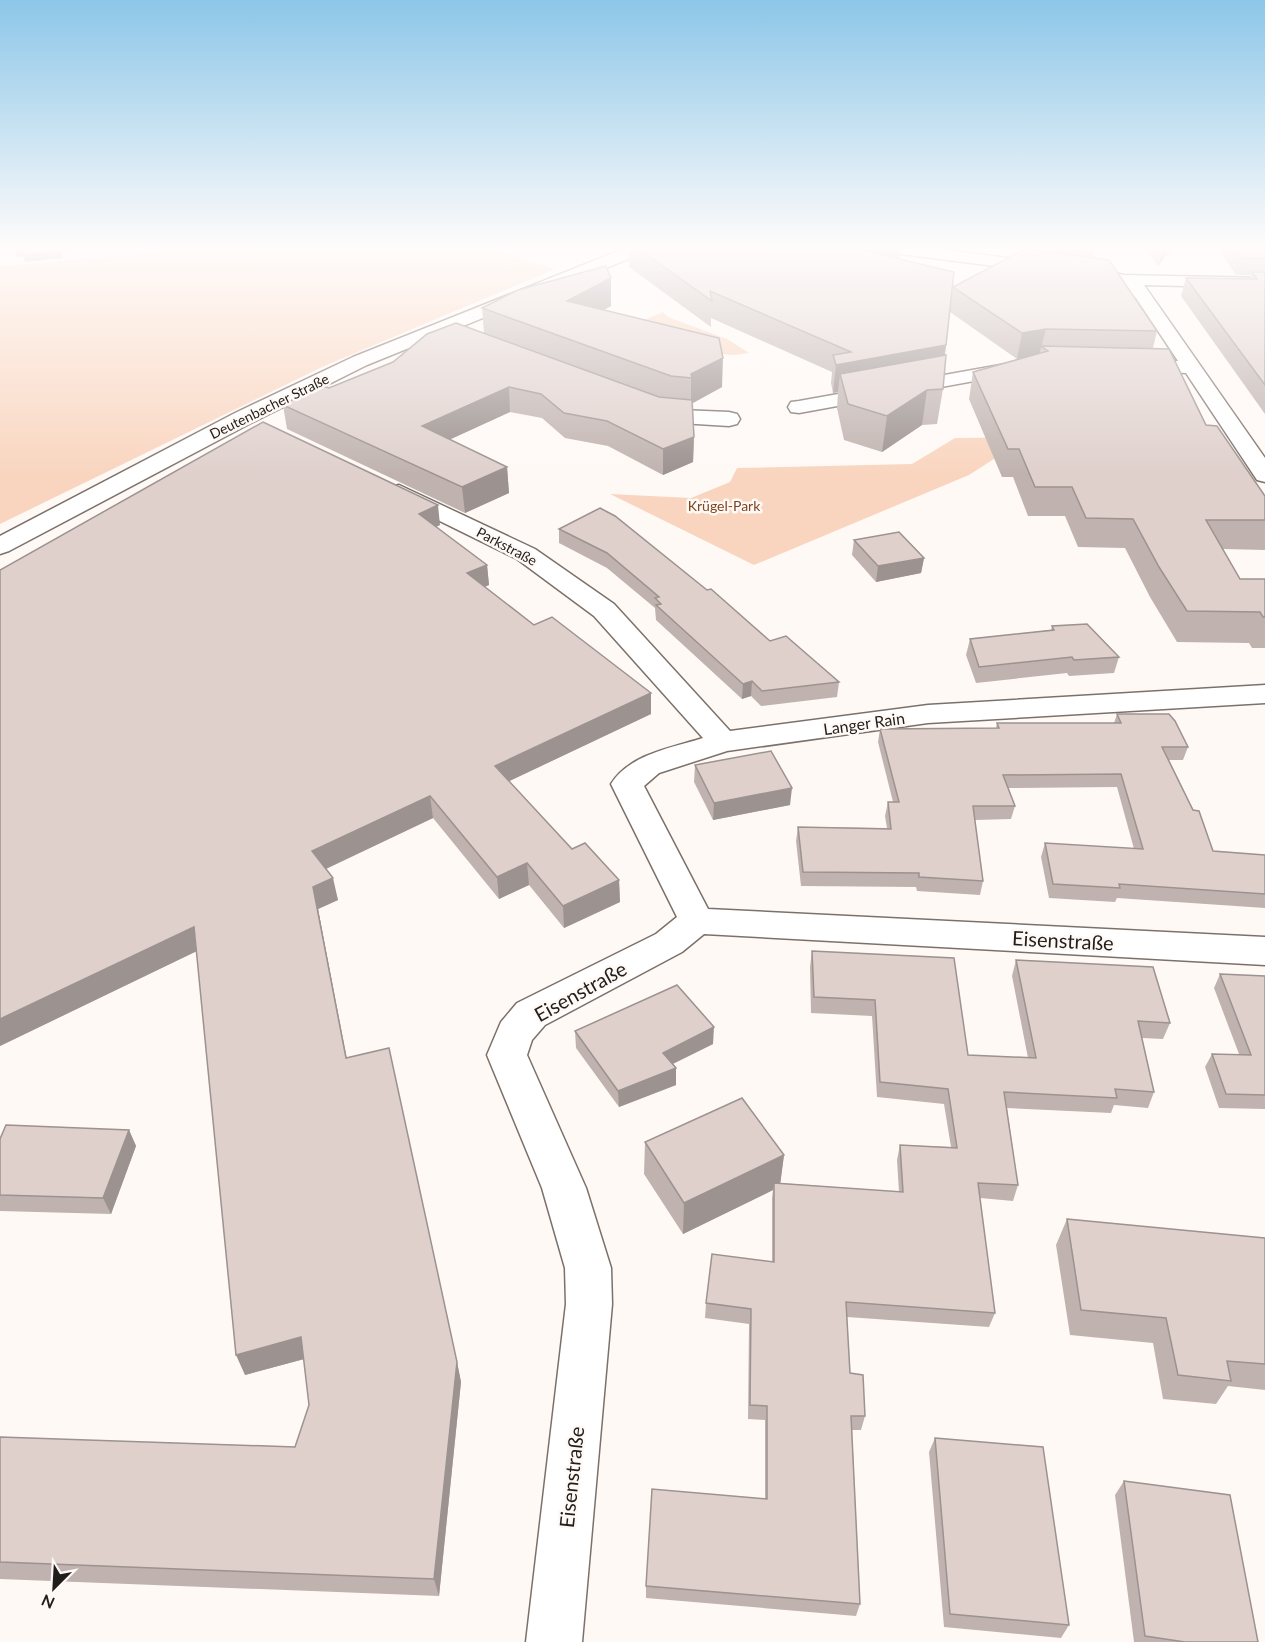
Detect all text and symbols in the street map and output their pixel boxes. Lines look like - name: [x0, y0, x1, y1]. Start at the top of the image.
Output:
- street label: Deutenbacher Straße: [207, 370, 331, 442]
- park label: Krügel-Park: [688, 497, 761, 514]
- street label: Parkstraße: [474, 523, 540, 569]
- street label: Langer Rain: [822, 708, 906, 738]
- street label: Eisenstraße: [1012, 925, 1114, 955]
- street label: Eisenstraße: [530, 956, 630, 1026]
- street label: Eisenstraße: [554, 1425, 588, 1529]
- north arrow: [24, 1558, 84, 1618]
- text: N: [38, 1591, 57, 1613]

